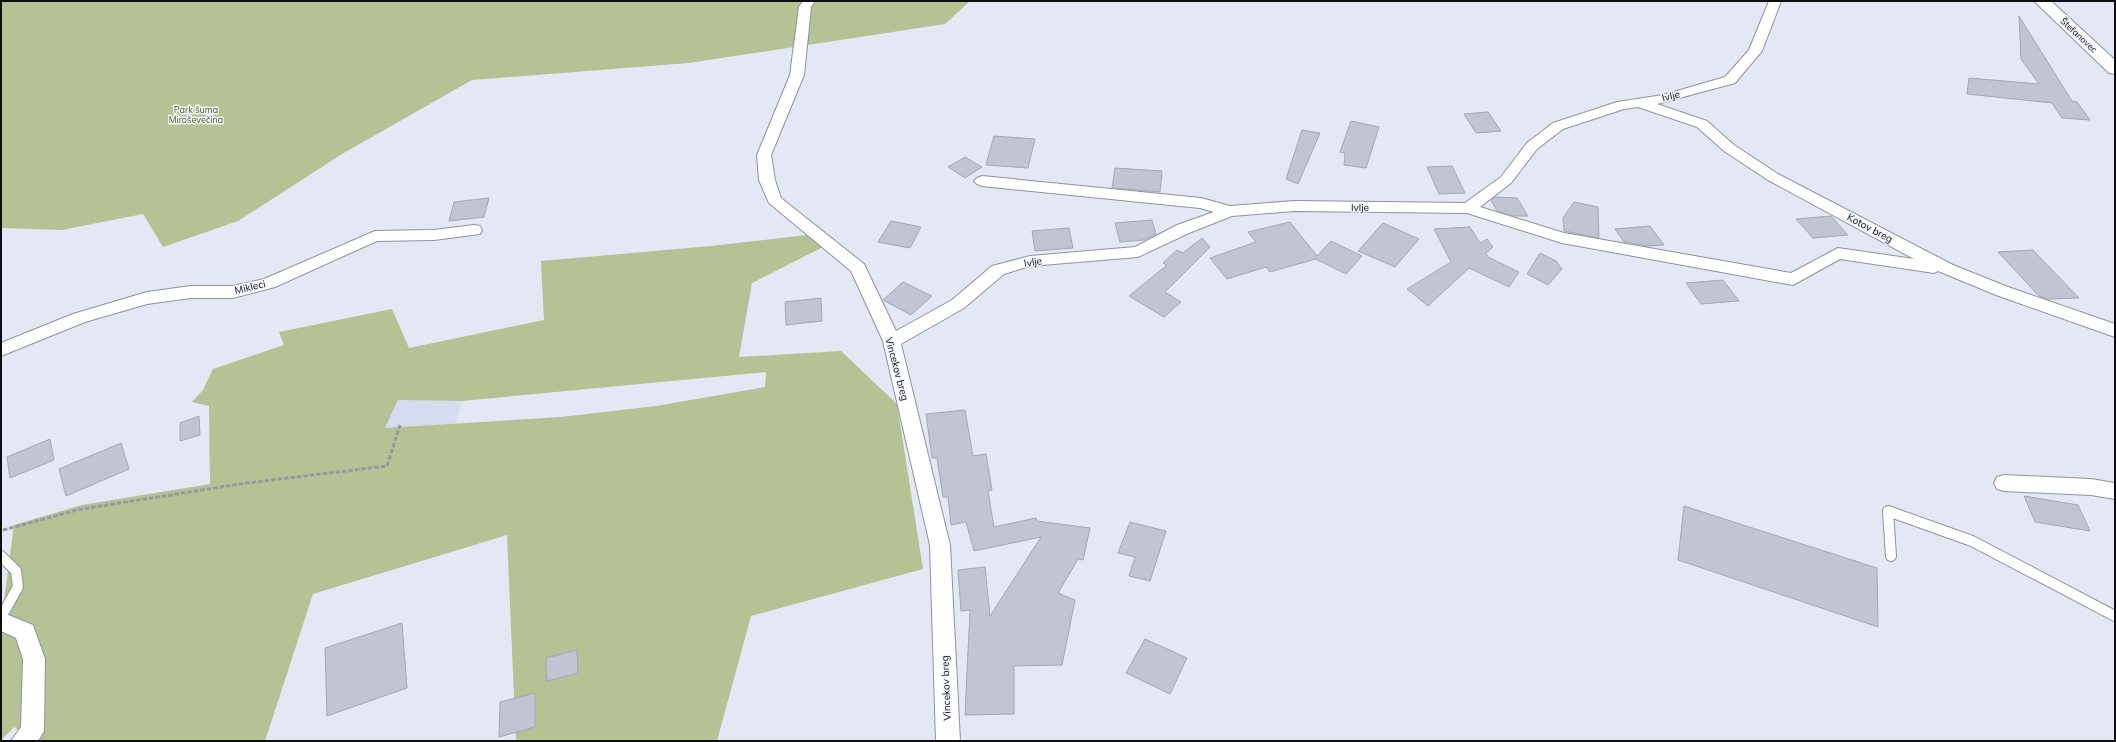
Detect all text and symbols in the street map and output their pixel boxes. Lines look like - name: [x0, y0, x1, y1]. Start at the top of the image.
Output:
- street label: Štefanovec: [2058, 14, 2101, 55]
- street label: Ivlje: [1661, 88, 1681, 104]
- park label: Park šuma Miroševečina: [169, 104, 223, 125]
- street label: Ivlje: [1351, 201, 1369, 214]
- street label: Kotov breg: [1845, 211, 1895, 245]
- street label: Ivlje: [1023, 254, 1043, 270]
- street label: Mikleci: [233, 277, 267, 297]
- street label: Vincekov breg: [882, 336, 912, 402]
- street label: Vincekov breg: [938, 655, 954, 721]

